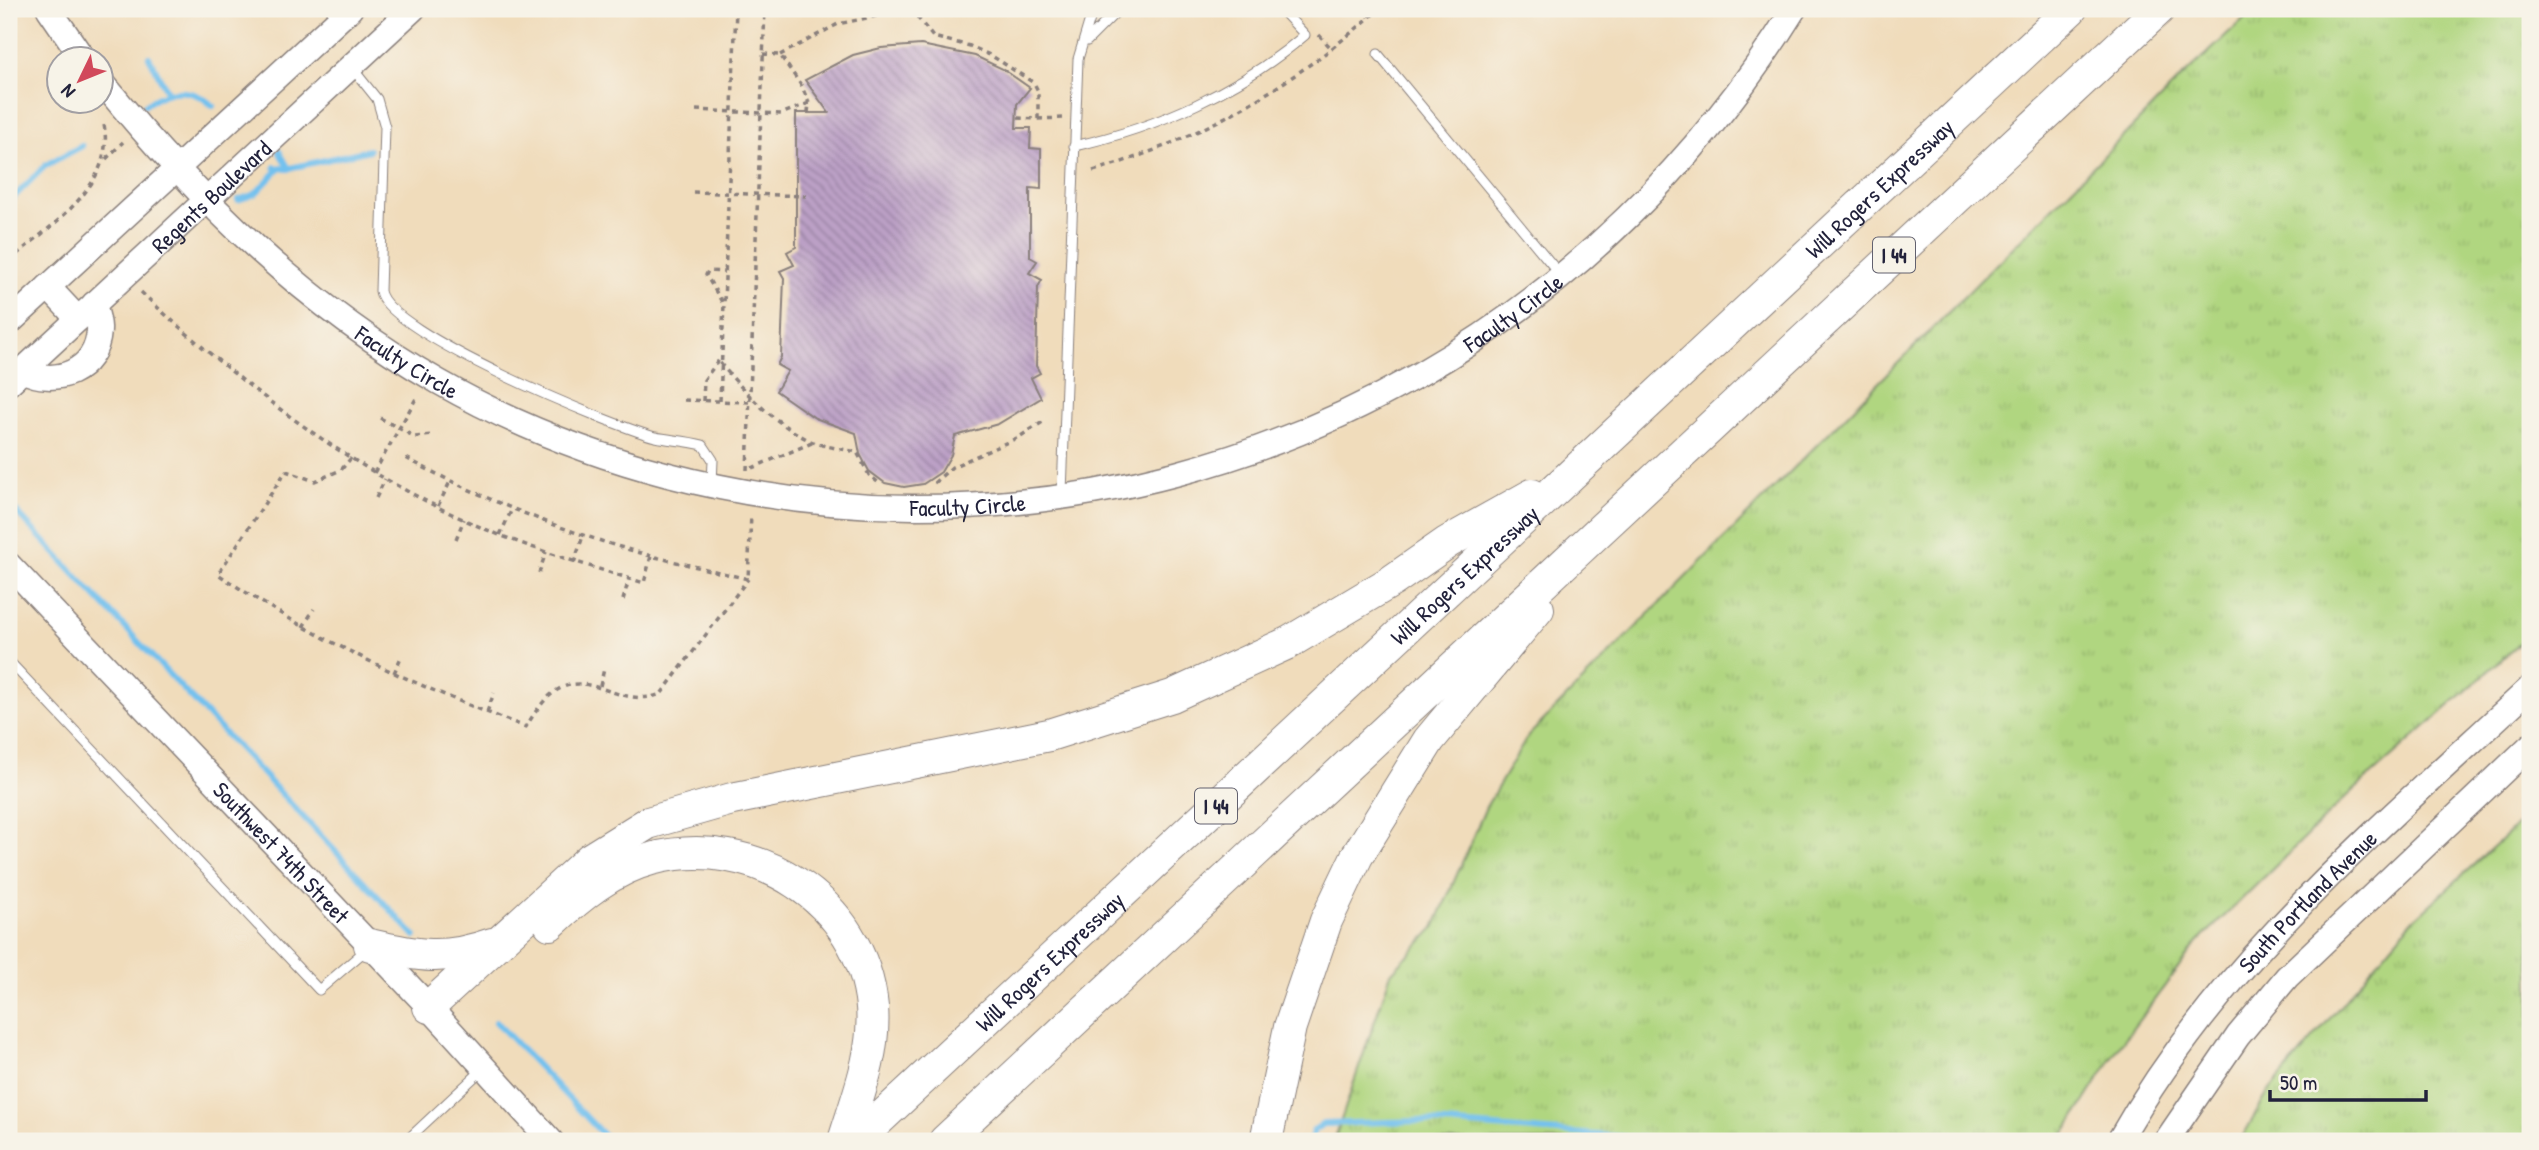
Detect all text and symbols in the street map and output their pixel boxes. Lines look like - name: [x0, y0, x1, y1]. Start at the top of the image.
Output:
- north arrow: [46, 46, 116, 116]
- text: N: [55, 79, 81, 104]
- street label: Will Rogers Expressway: [1798, 111, 1960, 265]
- street label: Regents Boulevard: [144, 133, 277, 260]
- road number: I 44: [1873, 238, 1915, 272]
- street label: Faculty Circle: [1456, 266, 1569, 360]
- street label: Faculty Circle: [349, 317, 464, 405]
- street label: Faculty Circle: [909, 486, 1027, 523]
- street label: Will Rogers Expressway: [1383, 497, 1545, 651]
- street label: Southwest 74th Street: [207, 774, 357, 931]
- road number: I 44: [1195, 788, 1237, 824]
- street label: South Portland Avenue: [2231, 823, 2383, 979]
- street label: Will Rogers Expressway: [968, 884, 1130, 1038]
- scale bar: [2270, 1059, 2425, 1103]
- text: 50 m: [2280, 1068, 2317, 1097]

